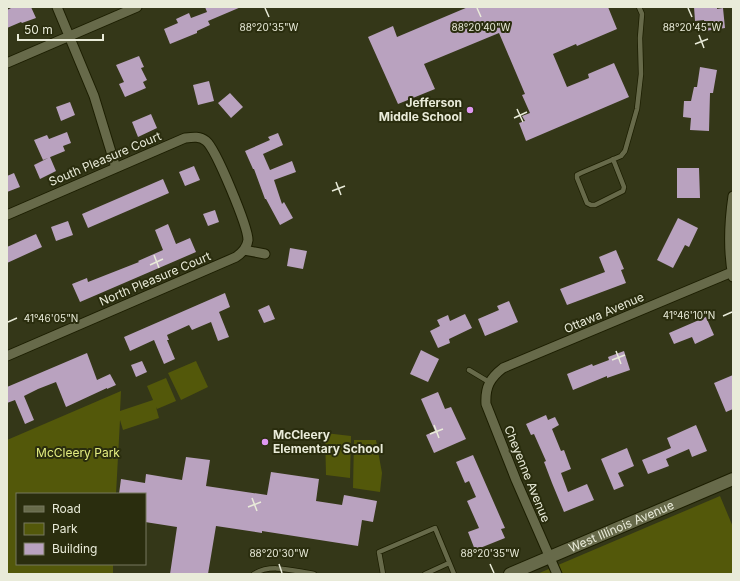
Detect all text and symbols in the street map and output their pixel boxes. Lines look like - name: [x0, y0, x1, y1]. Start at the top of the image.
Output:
- scale bar: [18, 16, 103, 42]
- text: 88°20'35"W: [240, 21, 299, 33]
- text: 88°20'40"W: [452, 21, 511, 33]
- text: 88°20'45"W: [663, 21, 721, 33]
- text: 50 m: [24, 22, 53, 37]
- place label: Jefferson Middle School: [379, 95, 462, 124]
- marker: Jefferson Middle School: [465, 105, 475, 115]
- street label: South Pleasure Court: [46, 128, 163, 189]
- street label: North Pleasure Court: [97, 248, 213, 309]
- street label: Ottawa Avenue: [561, 289, 646, 336]
- text: 41°46'10"N: [663, 309, 715, 321]
- text: 41°46'05"N: [24, 312, 78, 324]
- street label: Cheyenne Avenue: [501, 423, 554, 524]
- place label: McCleery Elementary School: [273, 427, 383, 456]
- marker: McCleery Elementary School: [260, 437, 270, 447]
- park label: McCleery Park: [36, 445, 120, 460]
- legend: [16, 493, 146, 565]
- street label: West Illinois Avenue: [566, 497, 676, 555]
- text: Road: [52, 501, 81, 516]
- text: Park: [52, 521, 78, 536]
- text: Building: [52, 541, 97, 556]
- text: 88°20'30"W: [249, 547, 309, 559]
- text: 88°20'35"W: [461, 547, 520, 559]

